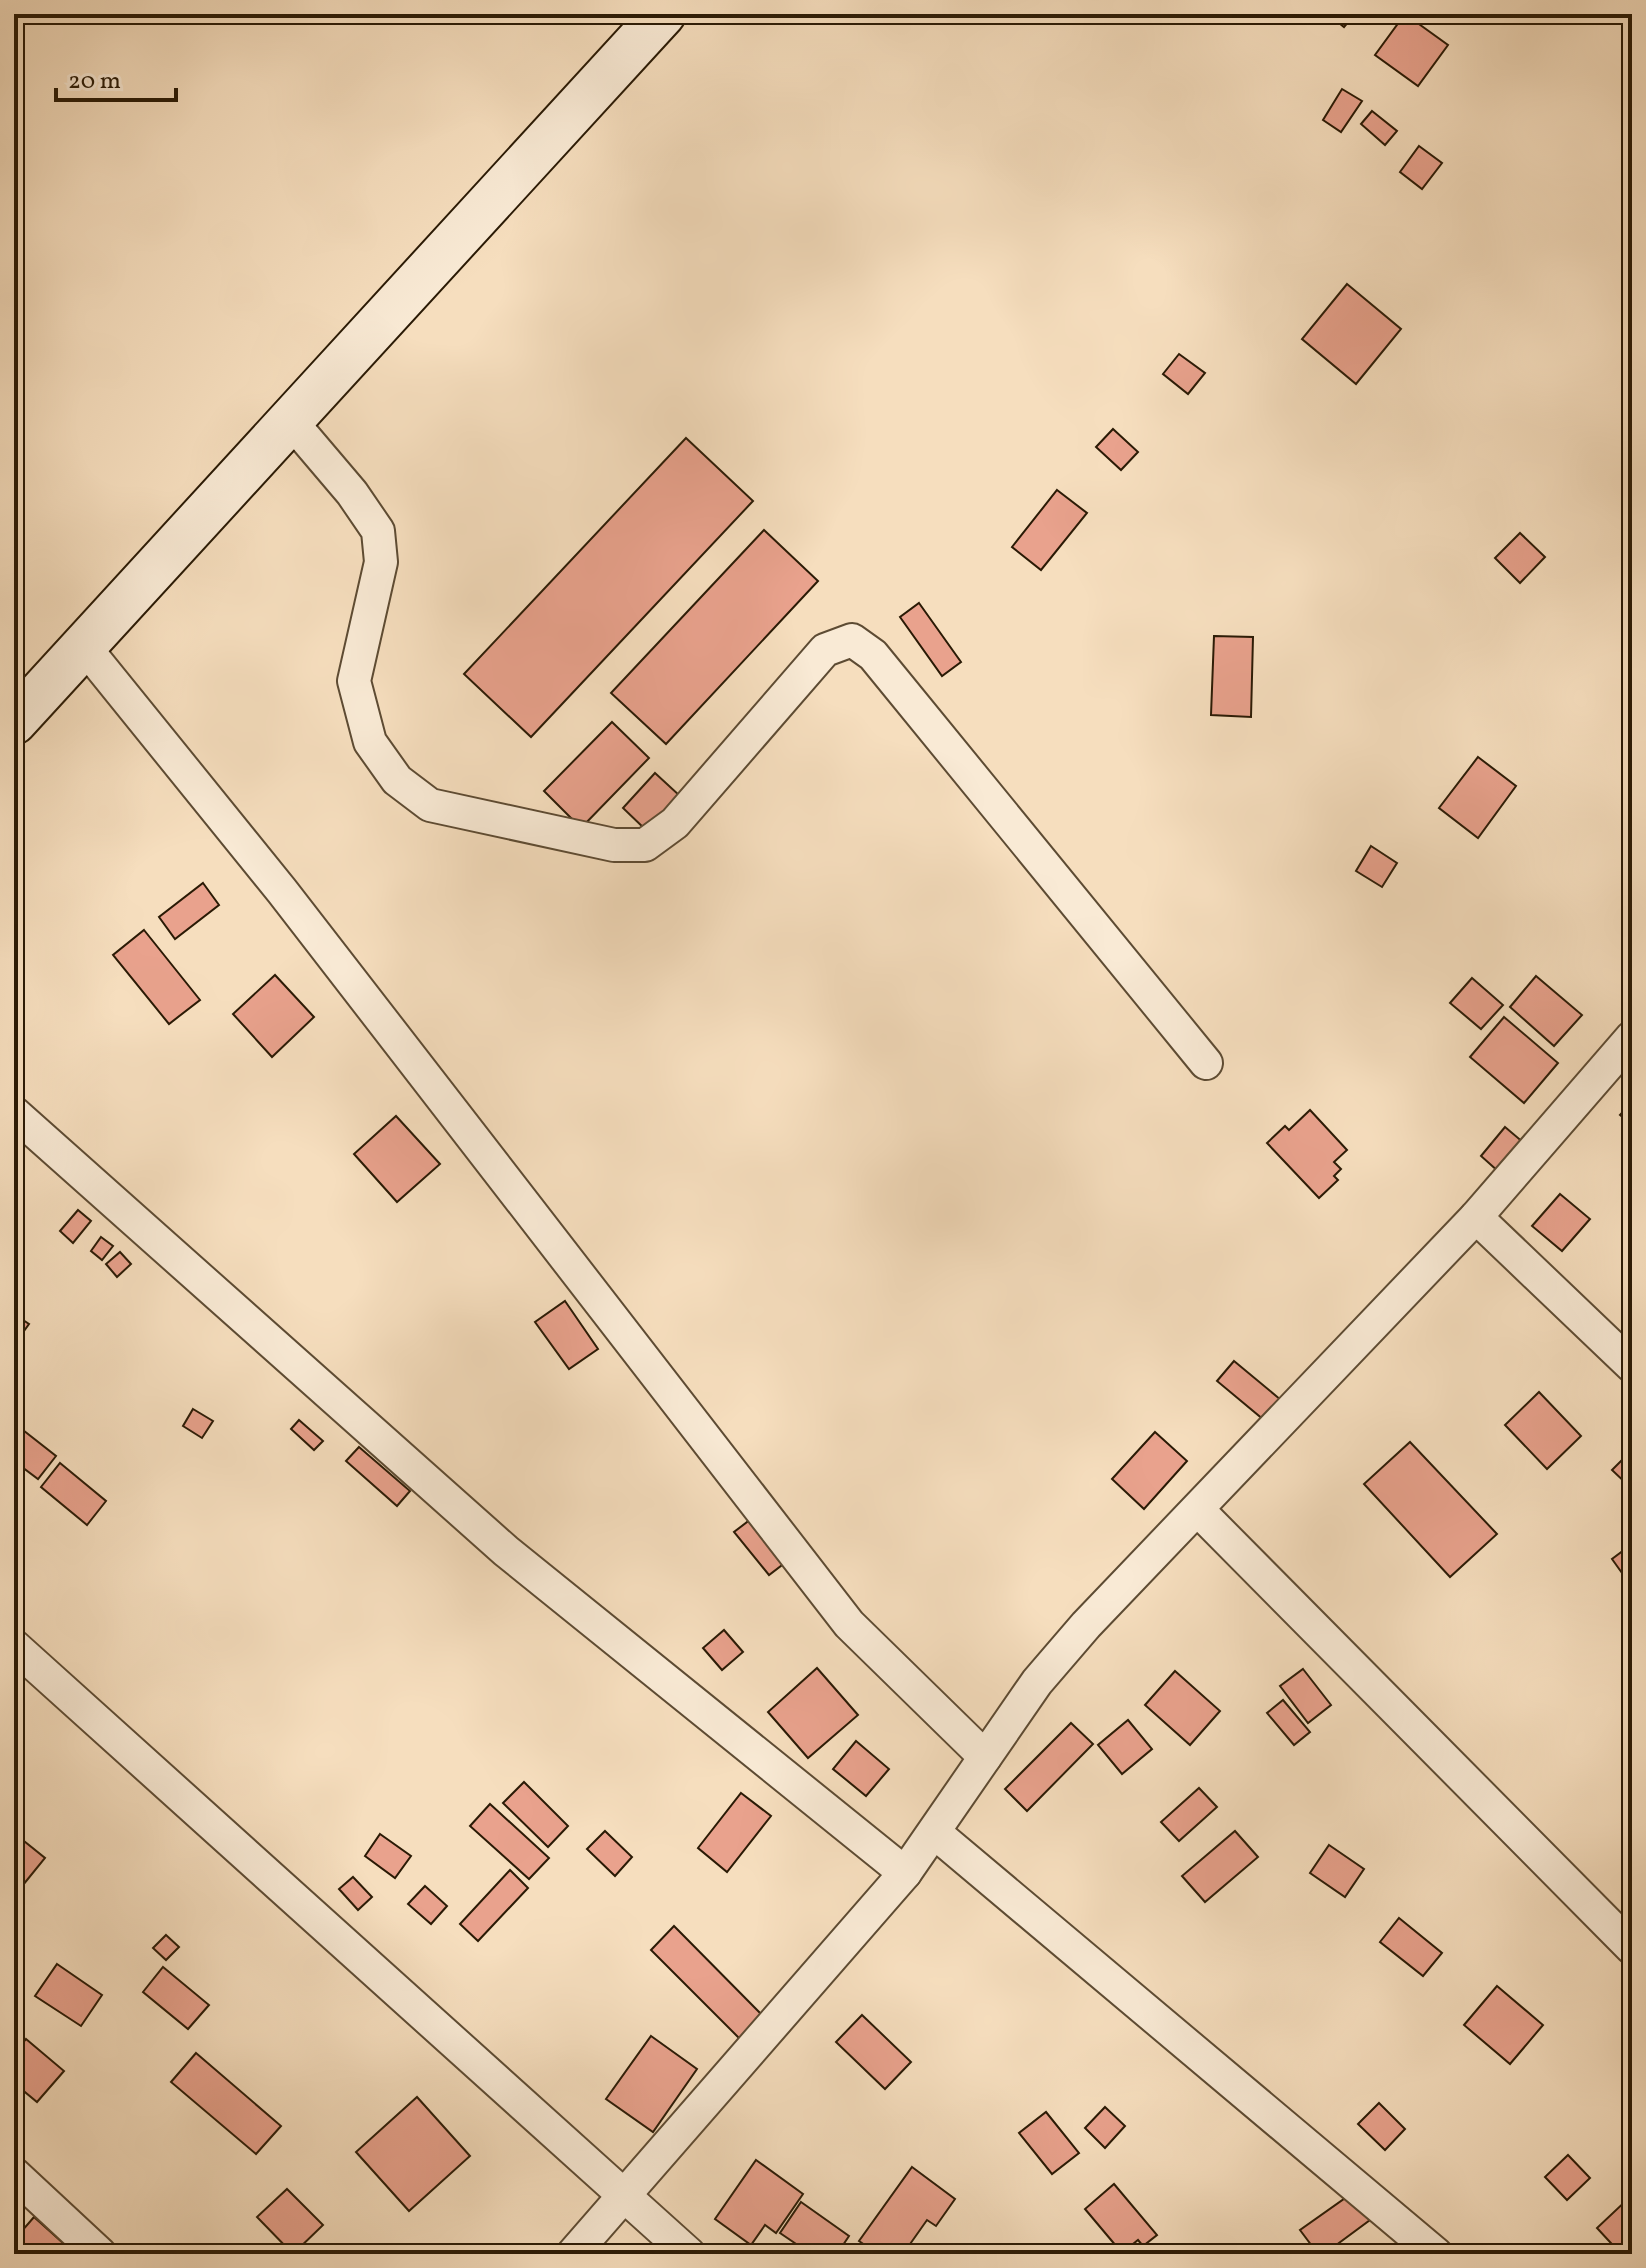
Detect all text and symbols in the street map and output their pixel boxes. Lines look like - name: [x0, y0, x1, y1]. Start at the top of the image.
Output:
- scale bar: [56, 52, 176, 102]
- text: 20 m: [68, 65, 121, 99]

